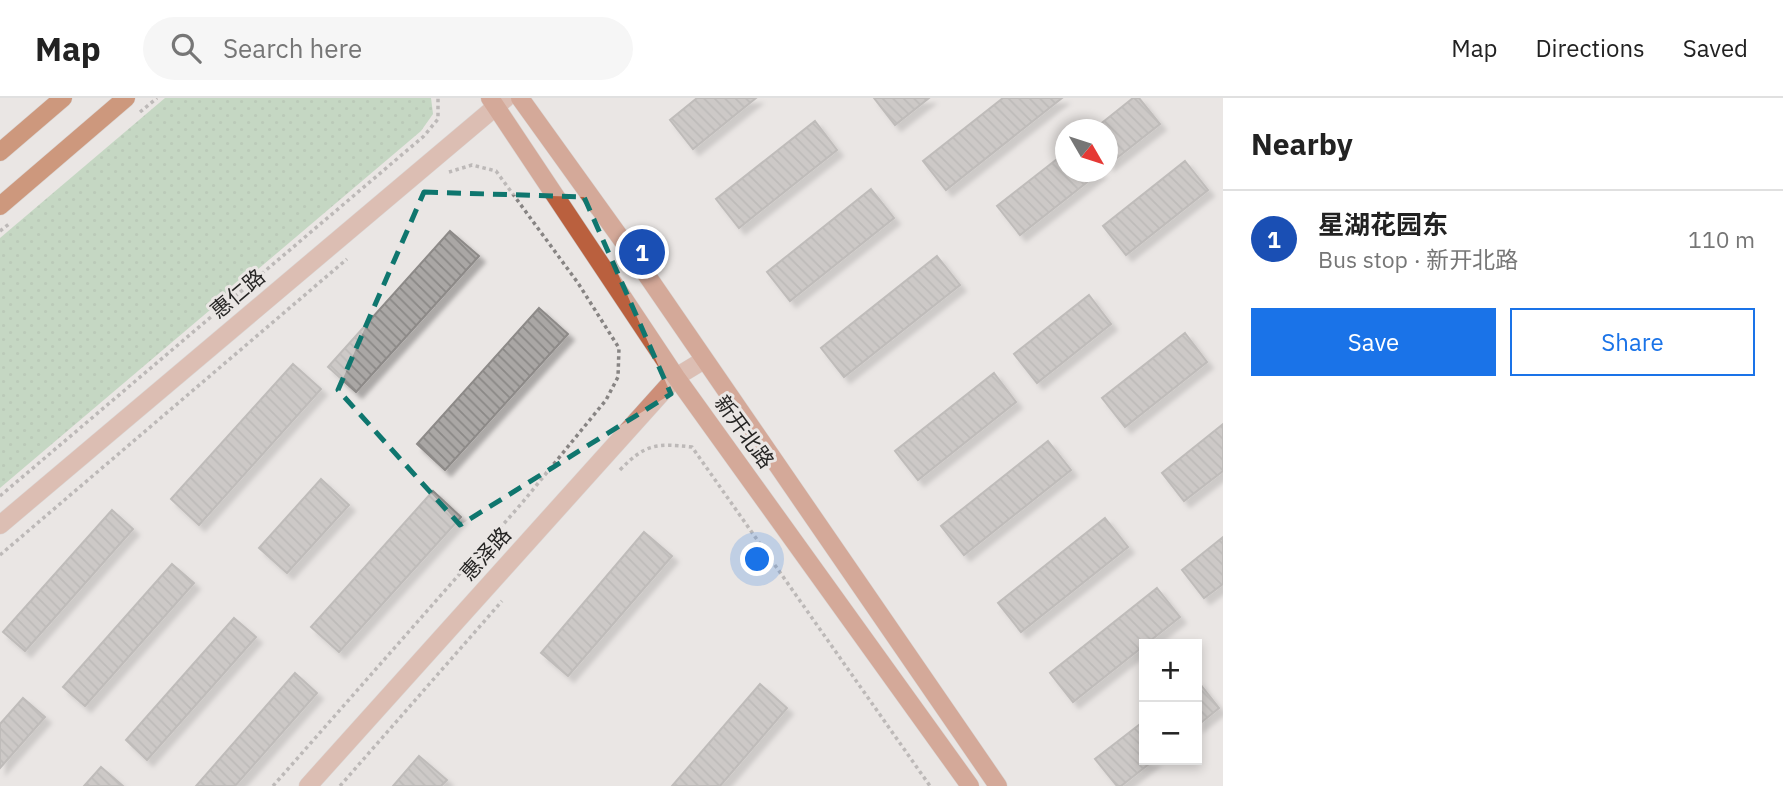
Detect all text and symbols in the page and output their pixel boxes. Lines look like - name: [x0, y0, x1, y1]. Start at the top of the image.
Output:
- search box: [143, 17, 633, 80]
- text: Map: [35, 27, 101, 70]
- icon: search: [167, 29, 205, 67]
- text: Search here: [223, 31, 362, 65]
- text: Map: [1451, 32, 1497, 64]
- text: Directions: [1535, 32, 1645, 64]
- text: Saved: [1683, 32, 1748, 64]
- north arrow: [1055, 119, 1118, 182]
- text: Nearby: [1251, 124, 1353, 163]
- text: 星湖花园东: [1318, 207, 1448, 241]
- text: 1: [1267, 224, 1281, 254]
- text: 110 m: [1688, 224, 1755, 254]
- pin: 1: [619, 226, 665, 278]
- text: Bus stop · 新开北路: [1318, 244, 1518, 274]
- street label: 惠仁路: [204, 262, 270, 324]
- button: Save: [1251, 308, 1496, 376]
- button: Share: [1510, 308, 1755, 376]
- street label: 新开北路: [709, 389, 781, 474]
- street label: 惠泽路: [454, 521, 517, 586]
- your location: [740, 542, 774, 576]
- map controls: [1139, 639, 1202, 765]
- button: +: [1139, 639, 1202, 702]
- button: −: [1139, 702, 1202, 765]

